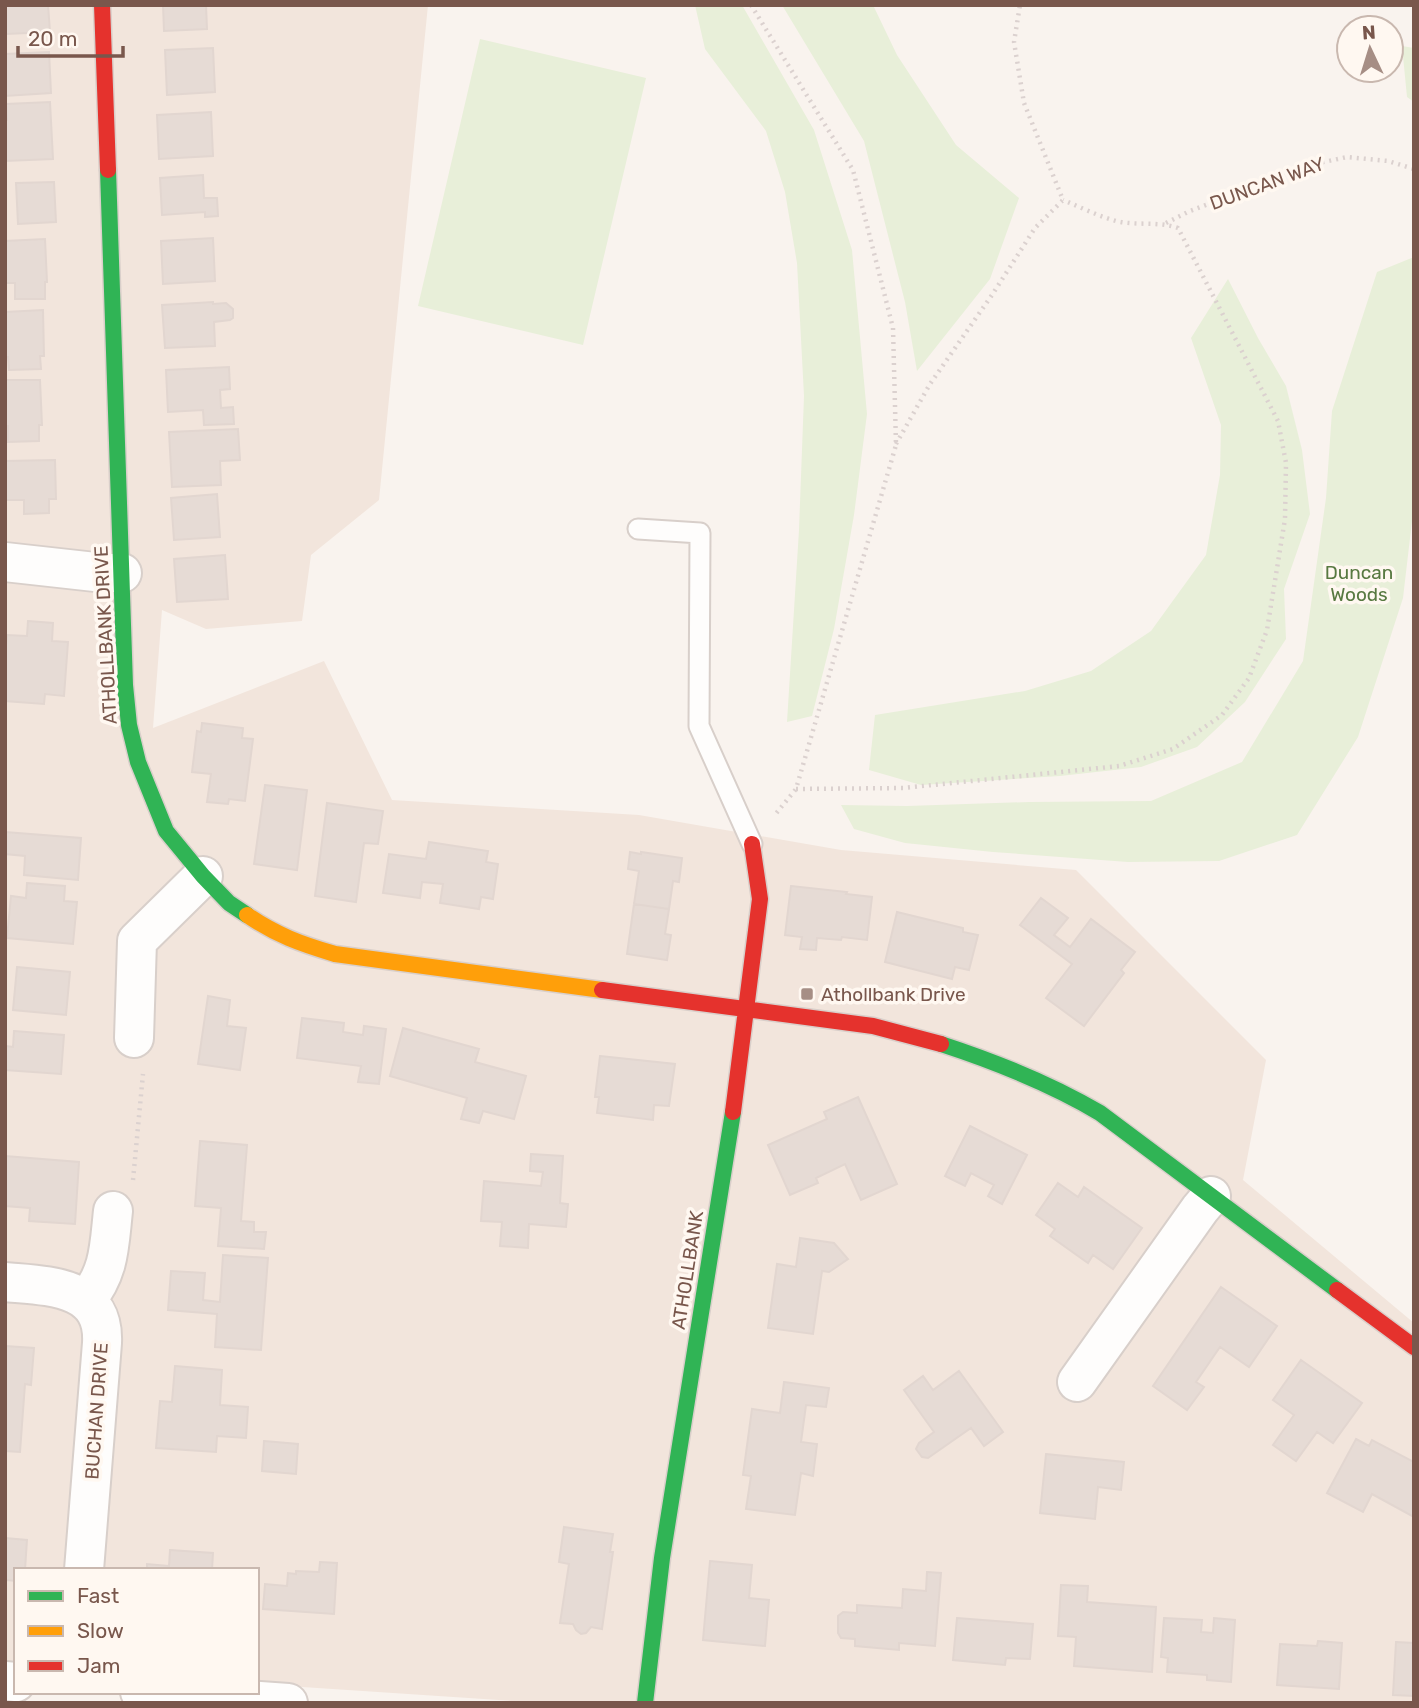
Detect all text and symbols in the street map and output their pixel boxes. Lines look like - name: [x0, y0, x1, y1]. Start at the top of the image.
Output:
- scale bar: [18, 14, 122, 58]
- north arrow: [1335, 14, 1405, 84]
- text: N: [1361, 21, 1376, 44]
- text: 20 m: [28, 26, 77, 51]
- street label: DUNCAN WAY: [1206, 152, 1328, 215]
- street label: ATHOLLBANK DRIVE: [89, 545, 122, 725]
- park label: Duncan Woods: [1325, 561, 1393, 606]
- place label: Athollbank Drive: [821, 983, 966, 1006]
- marker: Athollbank Drive: [799, 986, 815, 1002]
- street label: ATHOLLBANK: [667, 1208, 708, 1331]
- street label: BUCHAN DRIVE: [80, 1342, 113, 1480]
- legend: [14, 1568, 259, 1694]
- text: Fast: [77, 1583, 119, 1608]
- text: Slow: [77, 1618, 124, 1643]
- text: Jam: [77, 1653, 121, 1678]

